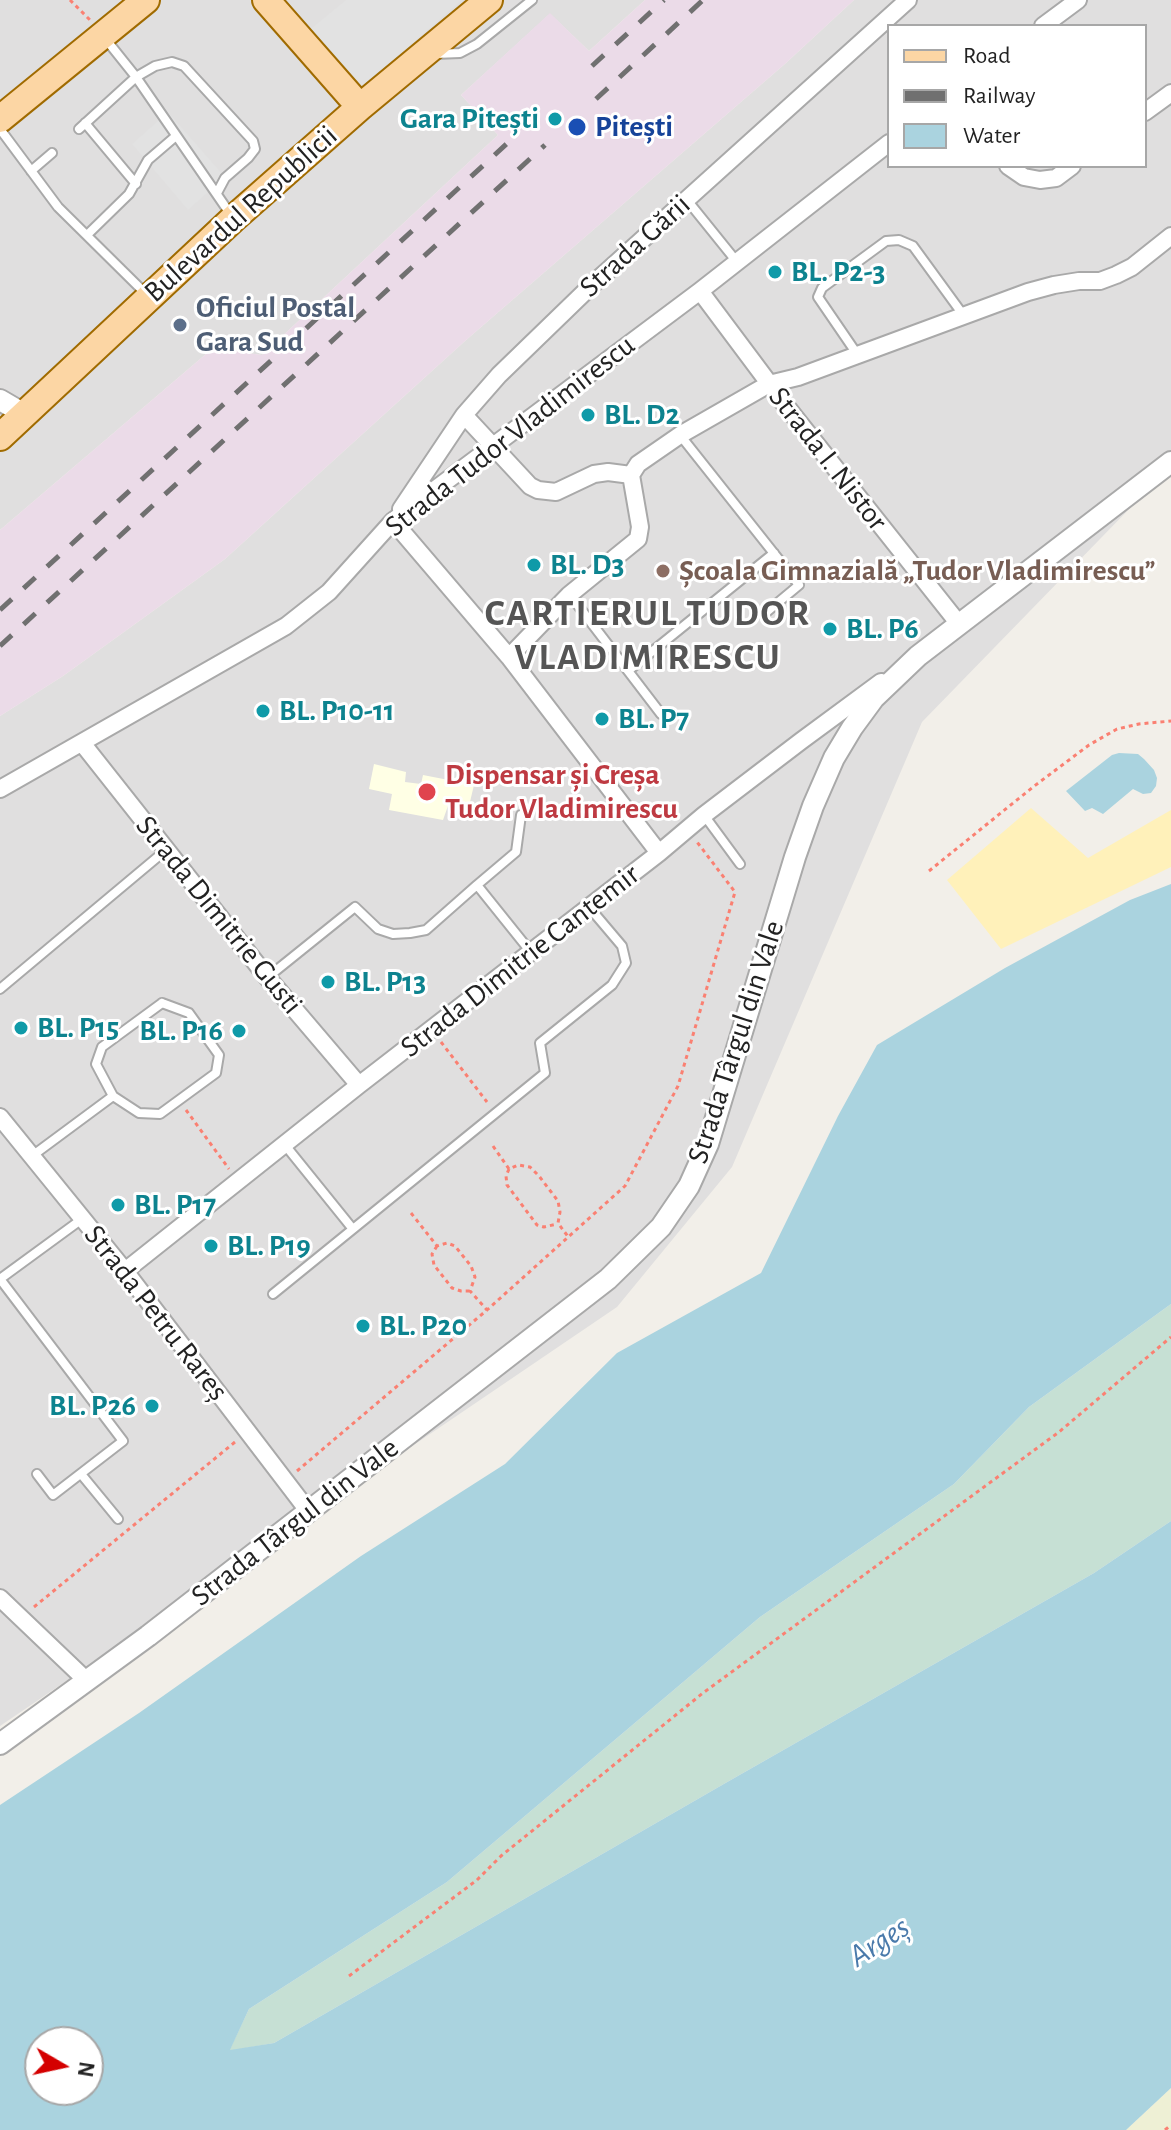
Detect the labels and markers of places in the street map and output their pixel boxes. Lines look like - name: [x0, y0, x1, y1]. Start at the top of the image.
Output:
- place label: Gara Pitești: [400, 101, 539, 137]
- place label: Pitești: [595, 109, 673, 145]
- marker: Gara Pitești: [546, 110, 564, 128]
- marker: Pitești: [566, 116, 588, 138]
- place label: BL. P2-3: [791, 254, 886, 290]
- marker: BL. P2-3: [766, 263, 784, 281]
- place label: Oficiul Postal Gara Sud: [196, 290, 355, 360]
- marker: Oficiul Postal Gara Sud: [171, 316, 189, 334]
- place label: BL. D2: [604, 397, 680, 433]
- marker: BL. D2: [579, 406, 597, 424]
- place label: BL. D3: [550, 547, 624, 583]
- place label: Școala Gimnazială „Tudor Vladimirescu”: [679, 553, 1156, 589]
- marker: BL. D3: [525, 556, 543, 574]
- marker: Școala Gimnazială „Tudor Vladimirescu”: [654, 562, 672, 580]
- place label: BL. P6: [846, 611, 919, 647]
- marker: BL. P6: [821, 620, 839, 638]
- place label: BL. P10-11: [279, 693, 394, 729]
- place label: BL. P7: [618, 701, 689, 737]
- marker: BL. P10-11: [254, 702, 272, 720]
- marker: BL. P7: [593, 710, 611, 728]
- place label: Dispensar și Creșa Tudor Vladimirescu: [445, 757, 678, 828]
- marker: Dispensar și Creșa Tudor Vladimirescu: [416, 781, 438, 803]
- place label: BL. P13: [344, 964, 426, 1000]
- marker: BL. P13: [319, 973, 337, 991]
- place label: BL. P15: [37, 1010, 119, 1046]
- place label: BL. P16: [139, 1013, 223, 1049]
- marker: BL. P15: [12, 1019, 30, 1037]
- marker: BL. P16: [230, 1022, 248, 1040]
- place label: BL. P17: [134, 1187, 216, 1223]
- marker: BL. P17: [109, 1196, 127, 1214]
- place label: BL. P19: [227, 1228, 311, 1264]
- marker: BL. P19: [202, 1237, 220, 1255]
- place label: BL. P20: [379, 1308, 467, 1344]
- marker: BL. P20: [354, 1317, 372, 1335]
- place label: BL. P26: [49, 1388, 136, 1424]
- marker: BL. P26: [143, 1397, 161, 1415]

